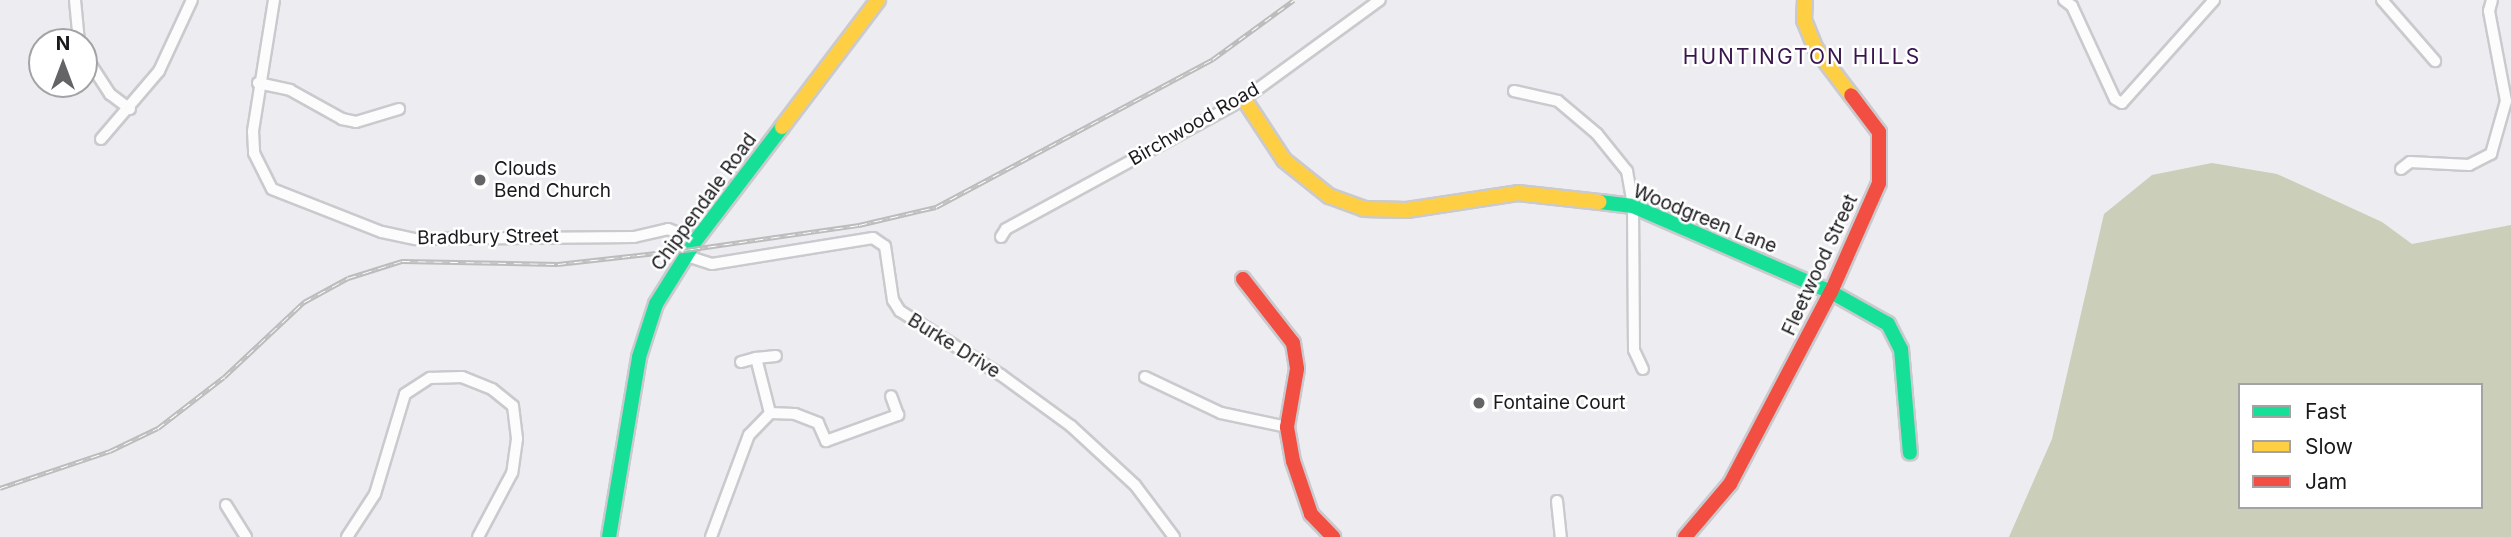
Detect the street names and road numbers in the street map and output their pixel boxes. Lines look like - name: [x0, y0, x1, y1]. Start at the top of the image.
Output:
- street label: Birchwood Road: [1125, 77, 1263, 171]
- street label: Chippendale Road: [646, 129, 762, 275]
- street label: Woodgreen Lane: [1630, 180, 1780, 258]
- street label: Fleetwood Street: [1777, 191, 1863, 339]
- street label: Bradbury Street: [417, 224, 559, 250]
- street label: Burke Drive: [904, 309, 1004, 383]

